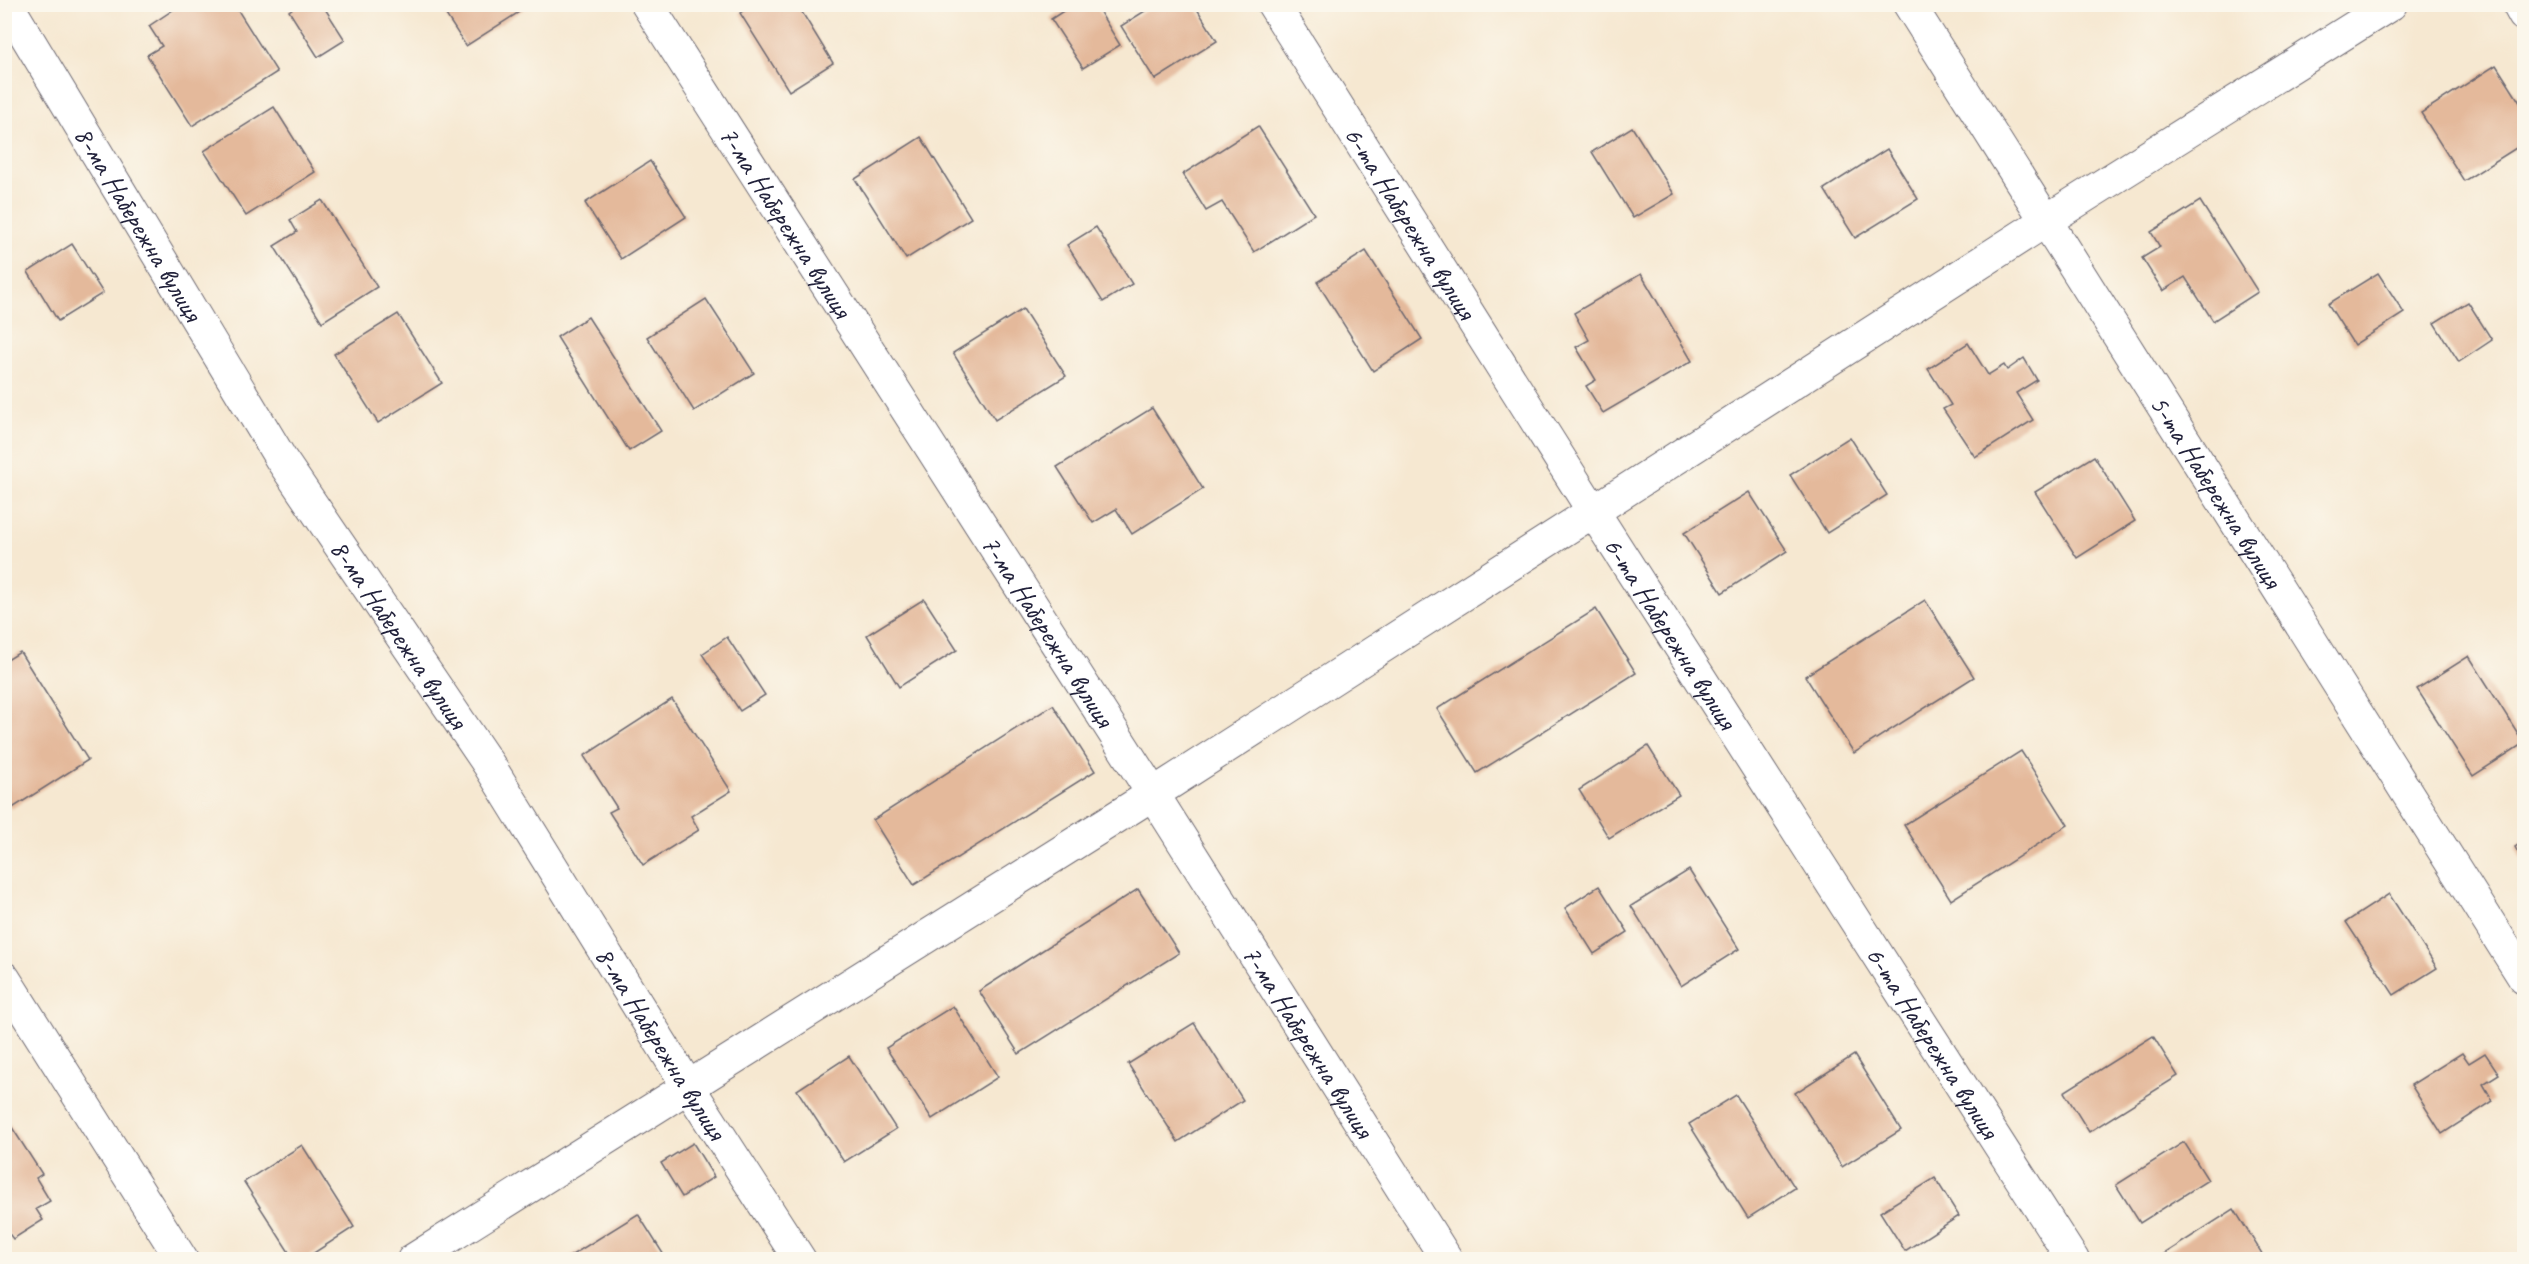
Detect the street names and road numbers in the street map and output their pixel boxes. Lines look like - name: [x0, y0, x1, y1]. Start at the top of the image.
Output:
- street label: 7-ма Набережна вулиця: [711, 119, 861, 326]
- street label: 8-ма Набережна вулиця: [67, 120, 212, 329]
- street label: 6-та Набережна вулиця: [1336, 120, 1485, 327]
- street label: 5-та Набережна вулиця: [2142, 388, 2291, 596]
- street label: 7-ма Набережна вулиця: [974, 528, 1123, 735]
- street label: 6-та Набережна вулиця: [1596, 530, 1746, 737]
- street label: 8-ма Набережна вулиця: [323, 532, 477, 737]
- street label: 7-ма Набережна вулиця: [1235, 938, 1383, 1146]
- street label: 6-та Набережна вулиця: [1858, 939, 2008, 1147]
- street label: 8-ма Набережна вулиця: [588, 940, 736, 1148]

